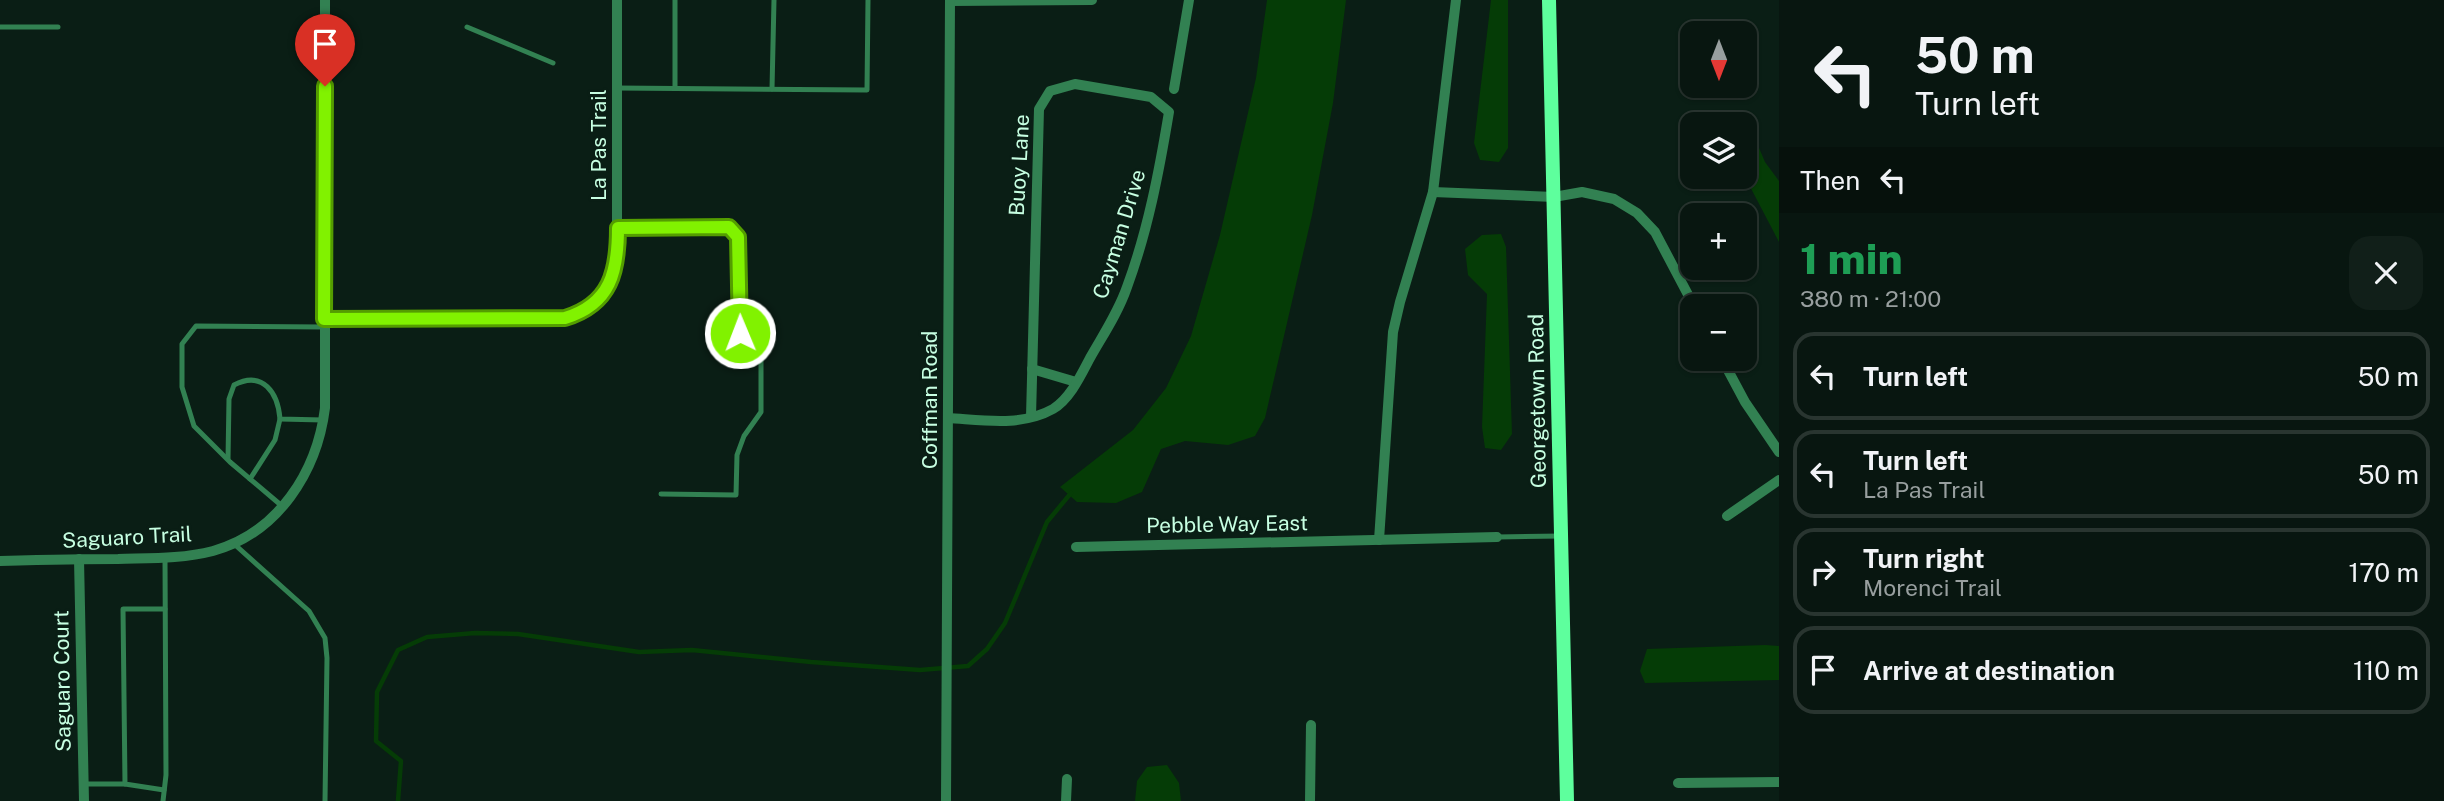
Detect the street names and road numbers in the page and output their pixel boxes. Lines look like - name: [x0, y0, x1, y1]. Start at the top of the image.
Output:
- street label: La Pas Trail: [586, 89, 611, 201]
- street label: Buoy Lane: [1004, 114, 1034, 216]
- street label: Cayman Drive: [1087, 166, 1151, 302]
- street label: Georgetown Road: [1523, 314, 1551, 488]
- street label: Coffman Road: [917, 331, 942, 469]
- street label: Pebble Way East: [1146, 510, 1308, 538]
- street label: Saguaro Trail: [61, 521, 193, 553]
- street label: Saguaro Court: [48, 610, 76, 752]

